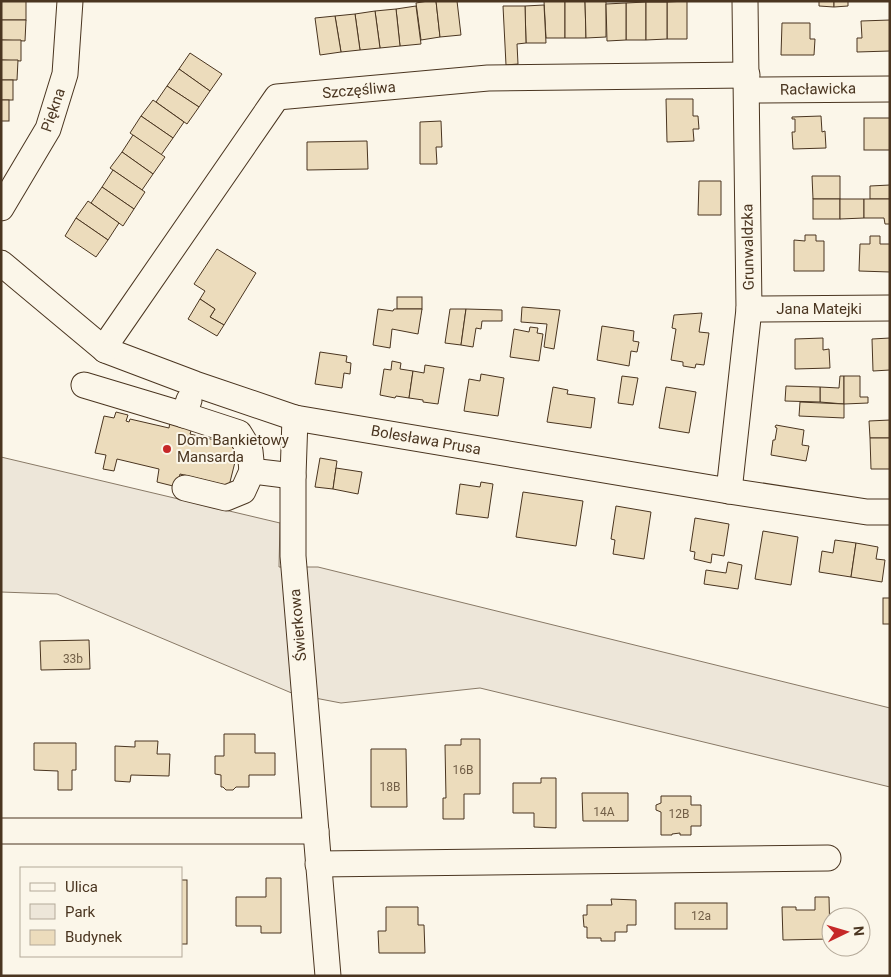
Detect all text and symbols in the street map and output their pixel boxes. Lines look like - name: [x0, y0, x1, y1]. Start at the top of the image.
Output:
- street label: Szczęśliwa: [321, 78, 397, 102]
- street label: Racławicka: [780, 79, 856, 99]
- street label: Piękna: [37, 86, 69, 134]
- street label: Grunwaldzka: [738, 204, 758, 290]
- street label: Jana Matejki: [776, 300, 862, 318]
- street label: Bolesława Prusa: [370, 421, 482, 459]
- place label: Dom Bankietowy Mansarda: [177, 431, 289, 466]
- marker: Dom Bankietowy Mansarda: [161, 443, 173, 455]
- street label: Świerkowa: [286, 588, 310, 662]
- house number: 33b: [63, 652, 83, 666]
- house number: 16B: [453, 763, 473, 777]
- house number: 18B: [380, 780, 400, 794]
- house number: 14A: [593, 805, 615, 819]
- house number: 12B: [669, 807, 689, 821]
- legend: [20, 867, 182, 957]
- text: Ulica: [65, 878, 98, 896]
- text: Park: [65, 903, 96, 921]
- north arrow: [821, 907, 871, 957]
- house number: 12a: [691, 909, 711, 923]
- text: N: [851, 925, 867, 936]
- text: Budynek: [65, 928, 122, 946]

